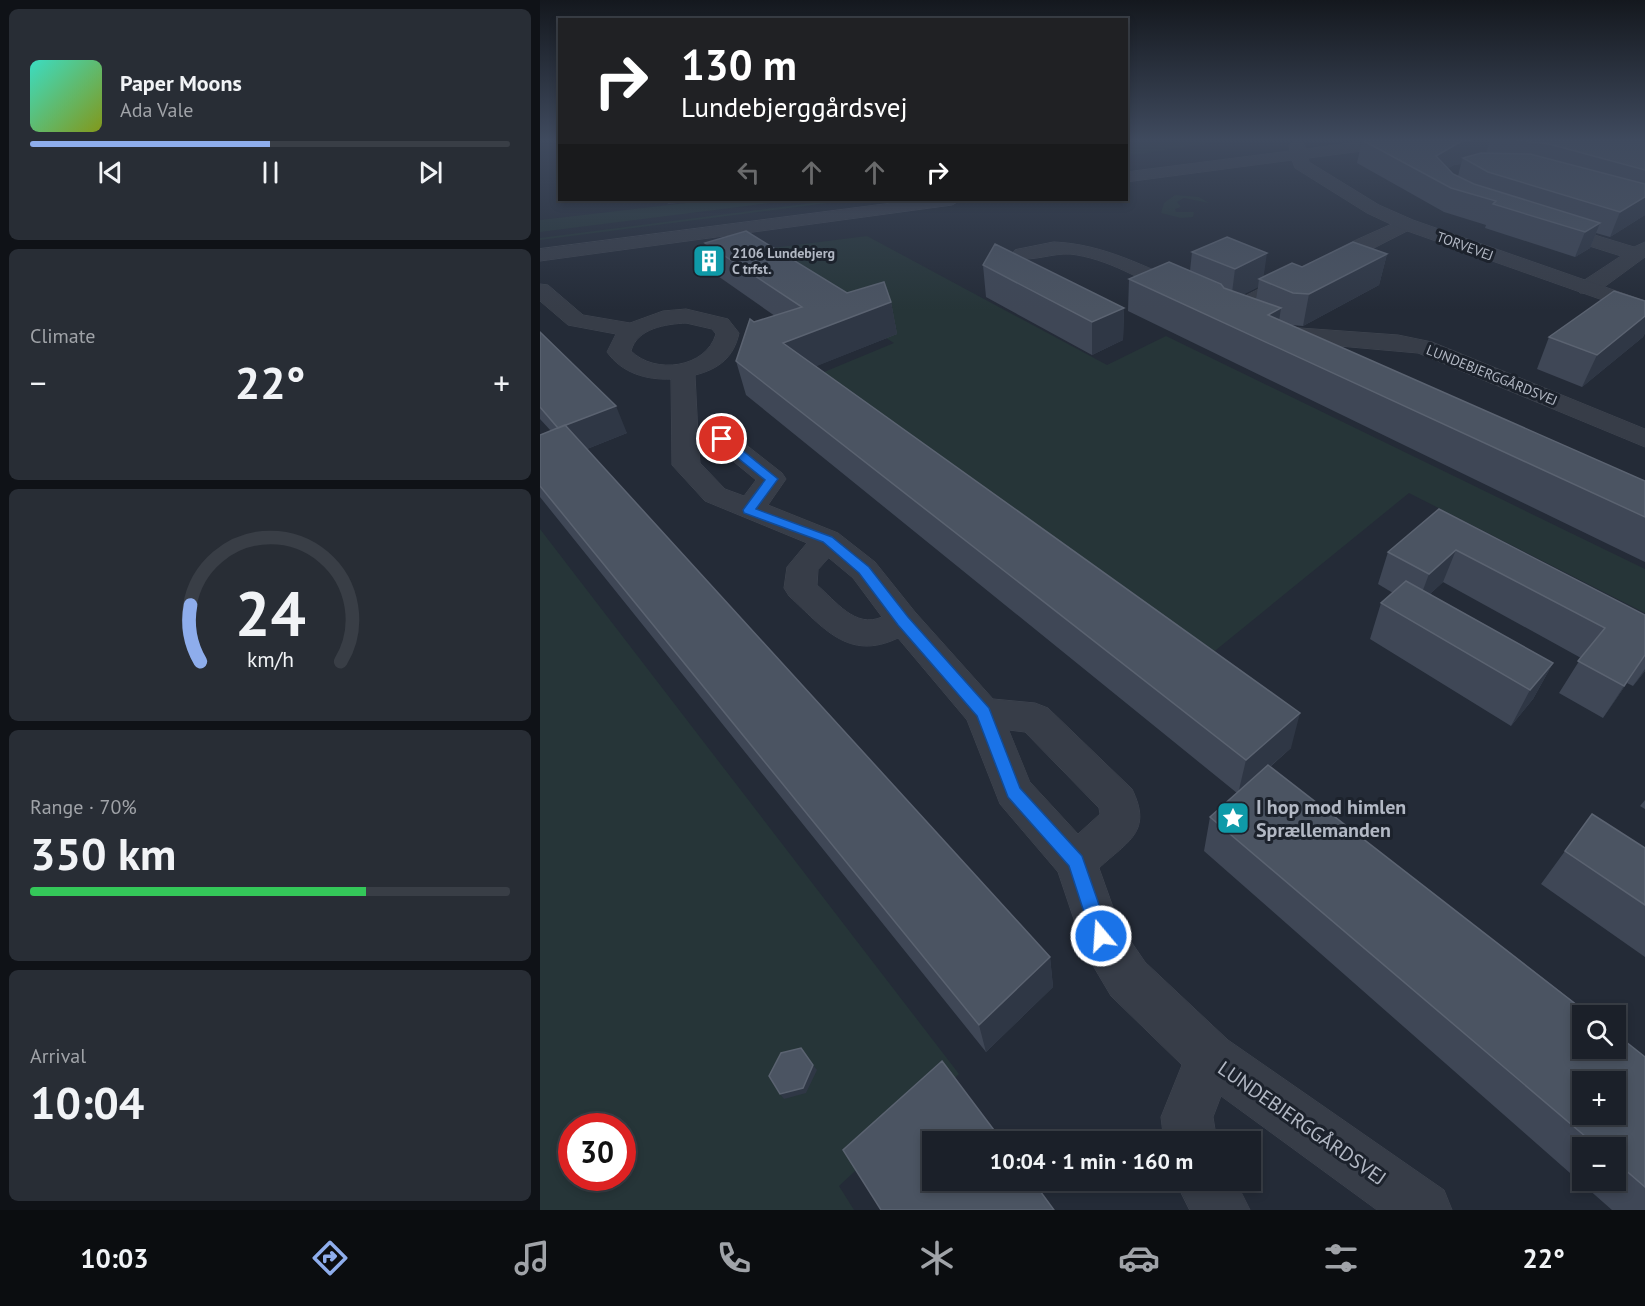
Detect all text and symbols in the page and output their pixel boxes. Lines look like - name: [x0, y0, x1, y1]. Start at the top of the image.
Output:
- text: 130 m: [681, 37, 797, 92]
- icon: right: [582, 42, 660, 120]
- text: Paper Moons: [120, 69, 242, 97]
- text: Lundebjerggårdsvej: [681, 90, 908, 124]
- text: Ada Vale: [120, 97, 193, 123]
- icon: previous: [94, 156, 127, 189]
- icon: pause: [254, 156, 287, 189]
- icon: next: [414, 156, 447, 189]
- icon: left: [732, 156, 765, 189]
- icon: ahead: [795, 156, 828, 189]
- icon: ahead: [858, 156, 891, 189]
- icon: right: [921, 156, 954, 189]
- street label: TORVEVEJ: [1434, 227, 1496, 265]
- building icon: 2106 Lundebjerg C trfst.: [691, 243, 727, 279]
- place label: 2106 Lundebjerg C trfst.: [732, 244, 835, 278]
- text: Climate: [30, 323, 96, 349]
- street label: LUNDEBJERGGÅRDSVEJ: [1424, 340, 1560, 410]
- text: 22°: [235, 353, 305, 411]
- text: −: [30, 361, 47, 404]
- text: +: [493, 361, 510, 404]
- pin: [696, 413, 747, 464]
- icon: arrive: [705, 422, 738, 455]
- text: 24: [235, 572, 305, 653]
- text: km/h: [246, 645, 293, 673]
- text: Range · 70%: [30, 794, 137, 820]
- place label: I hop mod himlen Sprællemanden: [1256, 794, 1406, 843]
- place icon: I hop mod himlen Sprællemanden: [1215, 800, 1251, 836]
- text: 350 km: [30, 824, 176, 882]
- position arrow: [1069, 904, 1133, 968]
- map controls: [1572, 1005, 1626, 1191]
- button: search: [1572, 1005, 1626, 1059]
- text: Arrival: [30, 1043, 86, 1069]
- street label: LUNDEBJERGGÅRDSVEJ: [1213, 1055, 1391, 1191]
- button: +: [1572, 1071, 1626, 1125]
- text: 10:04: [30, 1073, 144, 1131]
- speed limit sign: 30: [558, 1113, 636, 1191]
- button: −: [1572, 1137, 1626, 1191]
- text: 10:04 · 1 min · 160 m: [990, 1147, 1193, 1175]
- icon: directions: [309, 1237, 351, 1279]
- icon: music: [511, 1237, 553, 1279]
- icon: phone: [713, 1237, 755, 1279]
- icon: climate: [916, 1237, 958, 1279]
- icon: car: [1118, 1237, 1160, 1279]
- icon: filters: [1320, 1237, 1362, 1279]
- text: 10:03: [80, 1241, 149, 1275]
- text: 22°: [1522, 1241, 1565, 1275]

